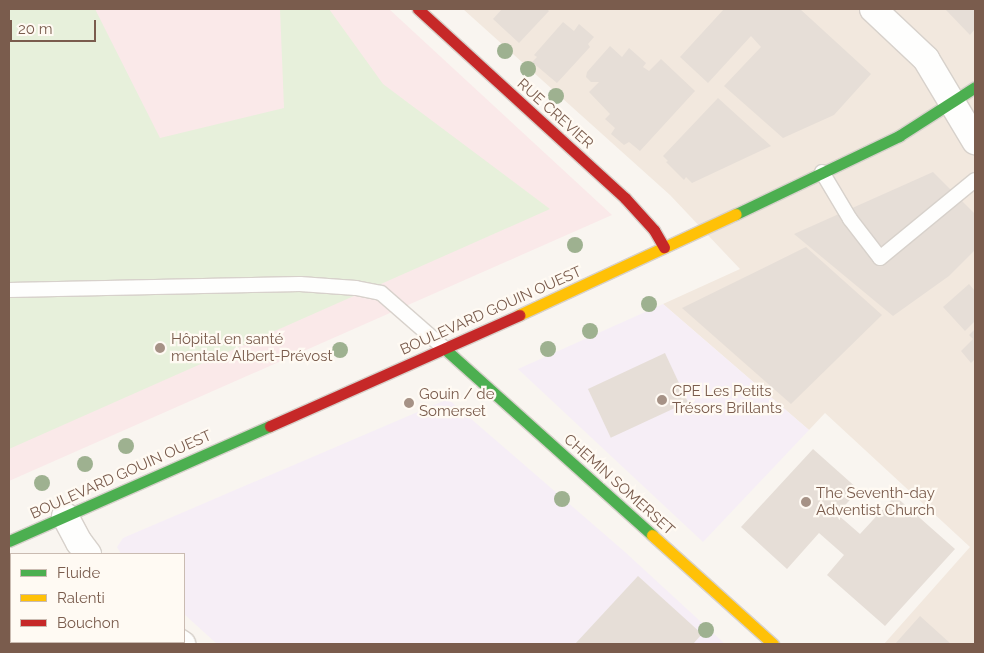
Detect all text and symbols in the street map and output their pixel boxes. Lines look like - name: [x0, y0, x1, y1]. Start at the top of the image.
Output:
- scale bar: [12, 10, 99, 42]
- text: 20 m: [18, 20, 53, 38]
- street label: RUE CREVIER: [513, 75, 597, 153]
- street label: BOULEVARD GOUIN OUEST: [398, 263, 584, 359]
- place label: Hôpital en santé mentale Albert-Prévost: [171, 330, 333, 365]
- marker: Hôpital en santé mentale Albert-Prévost: [153, 341, 167, 355]
- place label: CPE Les Petits Trésors Brillants: [672, 382, 782, 417]
- place label: Gouin / de Somerset: [419, 385, 494, 420]
- marker: CPE Les Petits Trésors Brillants: [656, 394, 668, 406]
- marker: Gouin / de Somerset: [403, 397, 415, 409]
- street label: BOULEVARD GOUIN OUEST: [28, 427, 214, 523]
- street label: CHEMIN SOMERSET: [560, 431, 678, 539]
- place label: The Seventh-day Adventist Church: [816, 484, 935, 519]
- marker: The Seventh-day Adventist Church: [800, 496, 812, 508]
- legend: [10, 553, 185, 643]
- text: Fluide: [57, 564, 100, 582]
- text: Ralenti: [57, 589, 105, 607]
- text: Bouchon: [57, 614, 119, 632]

